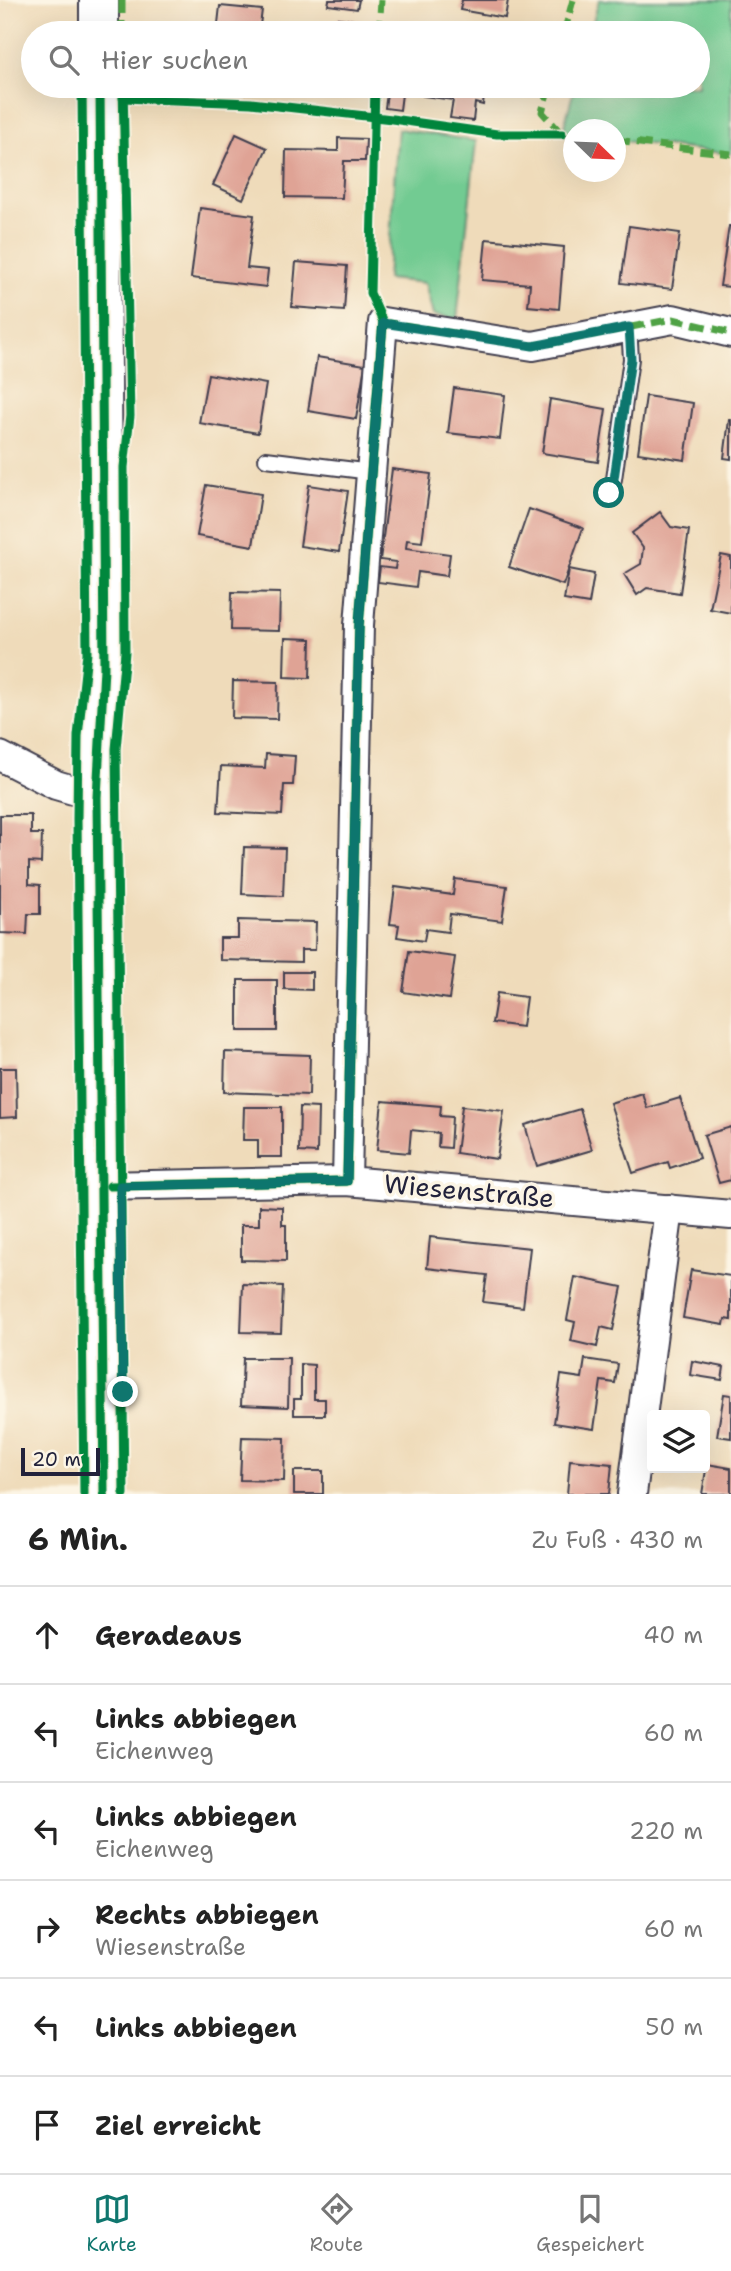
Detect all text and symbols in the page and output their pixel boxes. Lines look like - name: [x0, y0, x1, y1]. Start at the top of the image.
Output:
- search box: [21, 21, 710, 98]
- icon: search: [45, 41, 83, 79]
- text: Hier suchen: [101, 42, 248, 77]
- north arrow: [563, 119, 626, 182]
- route start: [593, 477, 624, 508]
- street label: Wiesenstraße: [382, 1166, 556, 1215]
- route end: [107, 1376, 138, 1407]
- map controls: [647, 1410, 710, 1473]
- button: layers: [647, 1410, 710, 1473]
- scale bar: [21, 1445, 100, 1477]
- text: 20 m: [32, 1447, 81, 1472]
- text: 6 Min.: [28, 1519, 128, 1560]
- text: Zu Fuß · 430 m: [532, 1525, 703, 1555]
- icon: ahead: [28, 1616, 66, 1654]
- text: Geradeaus: [95, 1618, 242, 1653]
- text: 40 m: [643, 1620, 703, 1650]
- text: Links abbiegen: [95, 1701, 297, 1736]
- icon: left: [28, 1714, 66, 1752]
- text: 60 m: [644, 1718, 703, 1748]
- text: Eichenweg: [95, 1736, 214, 1766]
- text: Links abbiegen: [95, 1799, 297, 1834]
- icon: left: [28, 1812, 66, 1850]
- text: 220 m: [629, 1816, 703, 1846]
- text: Eichenweg: [95, 1834, 214, 1864]
- text: Rechts abbiegen: [95, 1897, 319, 1932]
- icon: right: [28, 1910, 66, 1948]
- text: 60 m: [644, 1914, 703, 1944]
- text: Wiesenstraße: [95, 1932, 246, 1962]
- icon: left: [28, 2008, 66, 2046]
- text: Links abbiegen: [95, 2010, 297, 2045]
- text: 50 m: [645, 2012, 703, 2042]
- icon: arrive: [28, 2106, 66, 2144]
- text: Ziel erreicht: [95, 2108, 261, 2143]
- tab: Karte: [87, 2190, 137, 2257]
- tab: Route: [310, 2190, 363, 2257]
- tab: Gespeichert: [536, 2190, 644, 2257]

